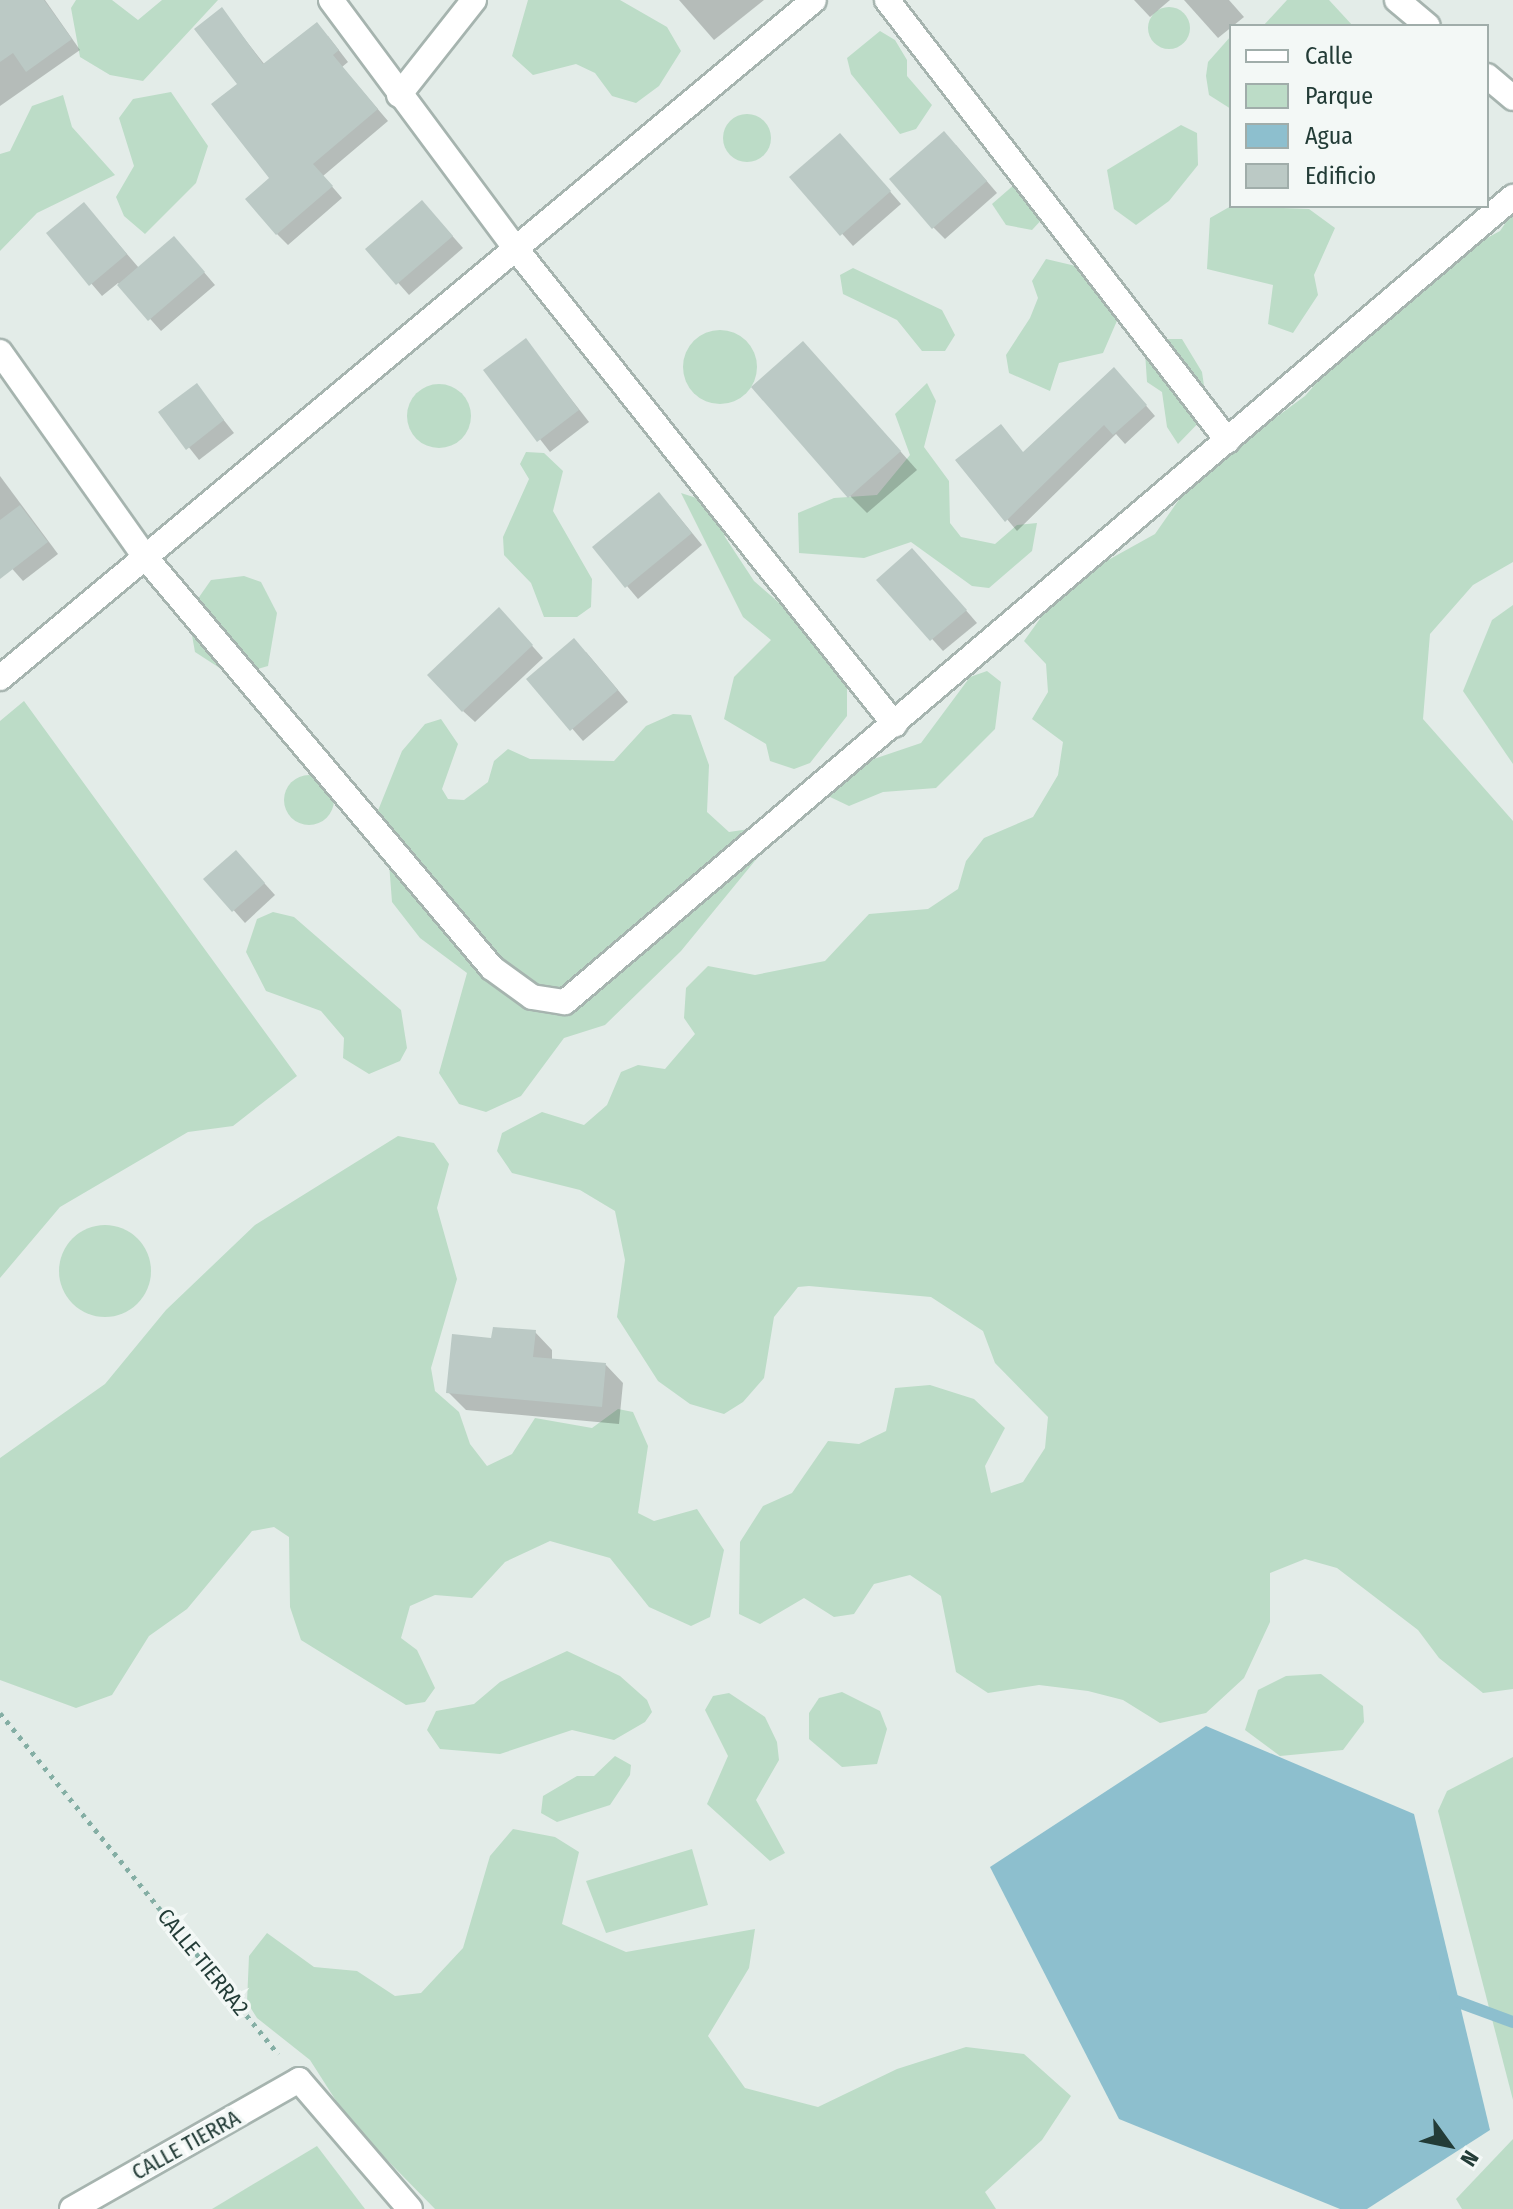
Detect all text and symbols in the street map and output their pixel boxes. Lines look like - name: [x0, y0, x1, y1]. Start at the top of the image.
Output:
- legend: [1229, 24, 1489, 208]
- text: Calle: [1305, 42, 1353, 70]
- text: Parque: [1305, 82, 1373, 110]
- text: Agua: [1305, 122, 1353, 150]
- text: Edificio: [1305, 162, 1376, 190]
- street label: CALLE TIERRA2: [152, 1903, 254, 2021]
- street label: CALLE TIERRA: [127, 2104, 245, 2186]
- north arrow: [1409, 2105, 1489, 2185]
- text: N: [1455, 2145, 1484, 2171]

